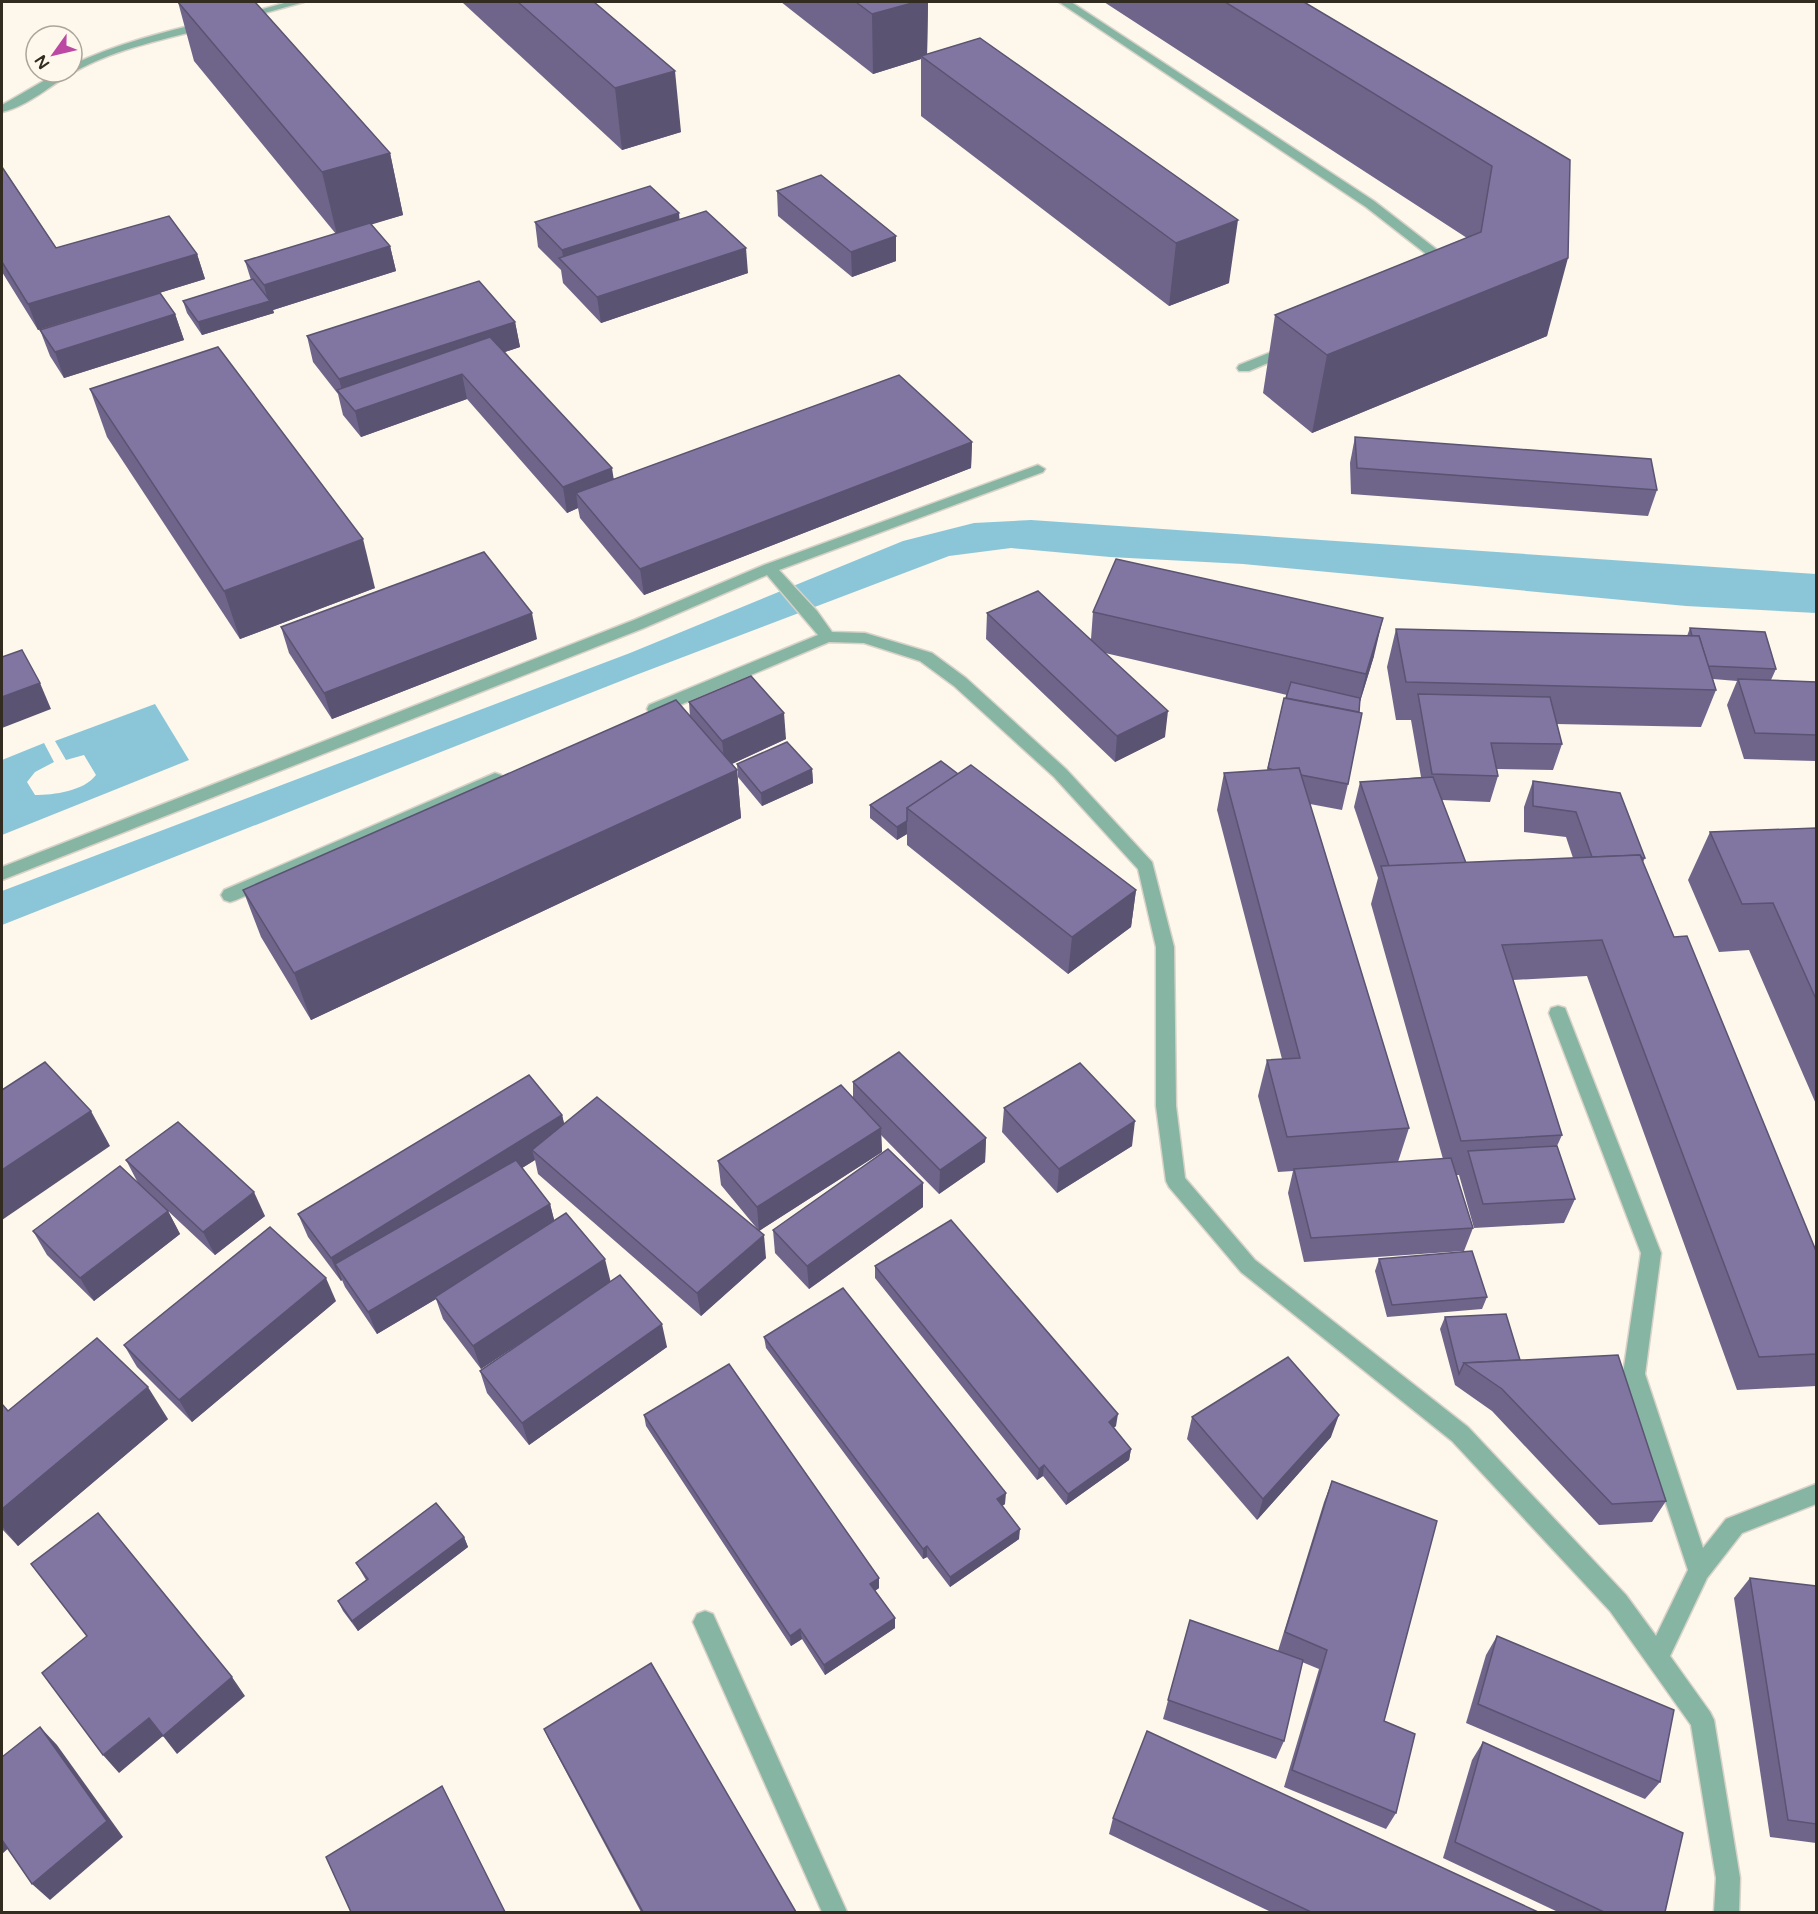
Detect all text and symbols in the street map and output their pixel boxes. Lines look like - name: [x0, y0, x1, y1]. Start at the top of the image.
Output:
- north arrow: [24, 24, 84, 84]
- text: N: [31, 51, 54, 73]

